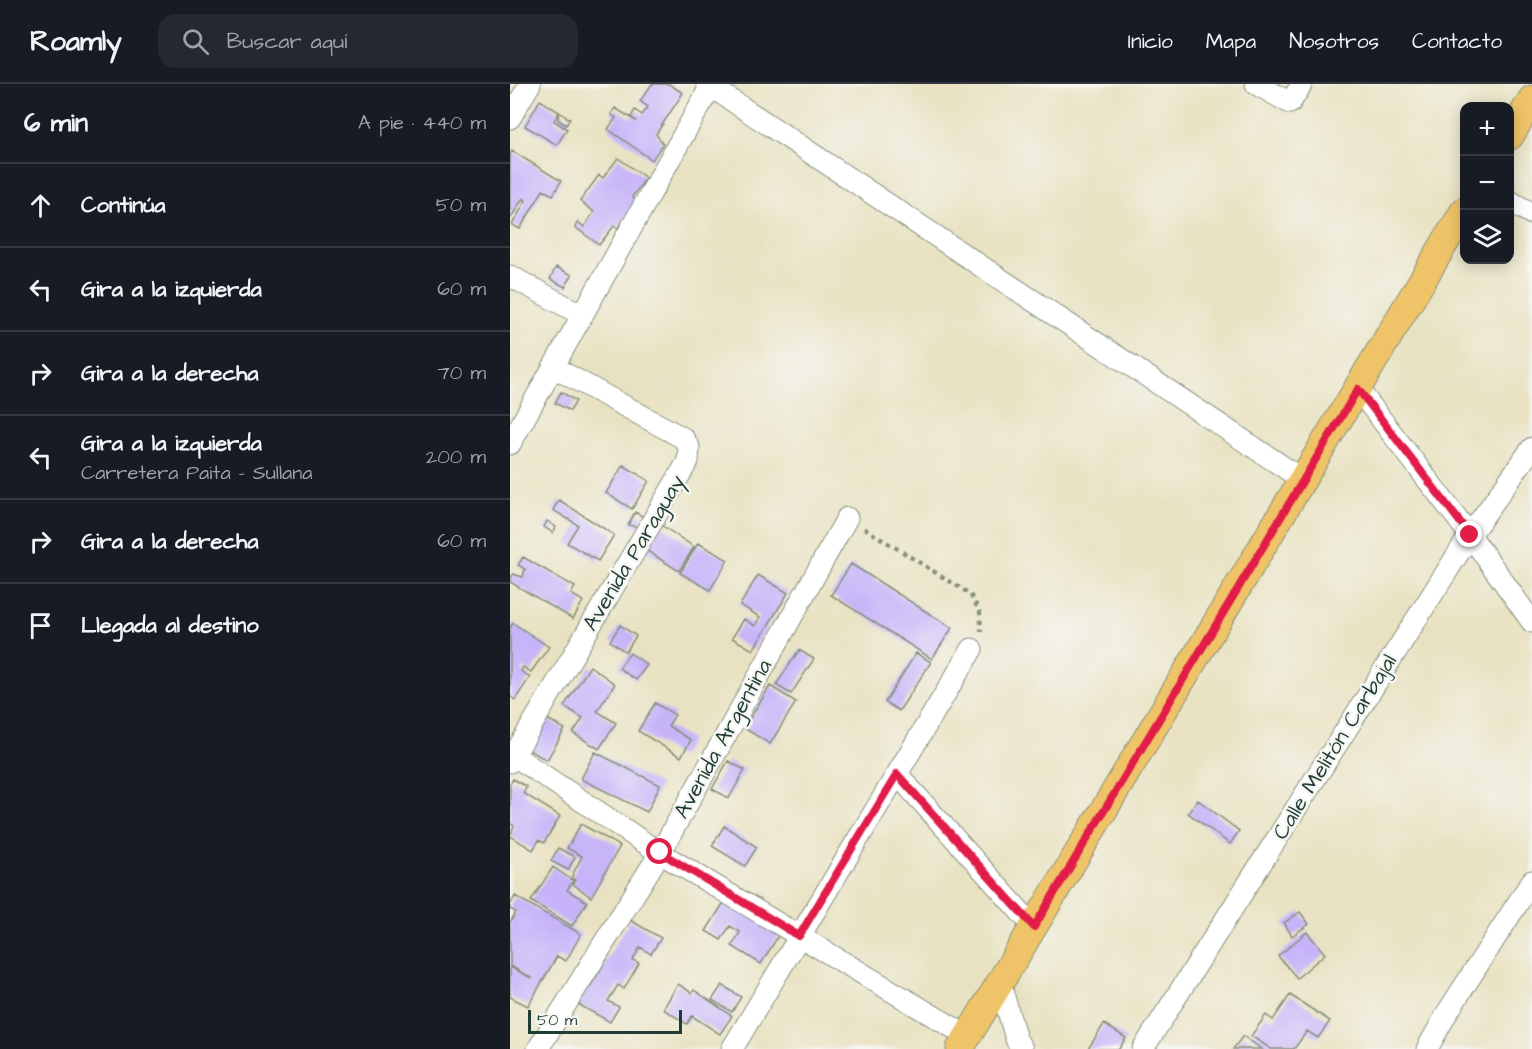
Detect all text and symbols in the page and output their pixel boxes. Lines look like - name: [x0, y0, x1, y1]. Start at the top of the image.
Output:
- search box: [158, 14, 578, 68]
- text: Roamly: [30, 22, 122, 61]
- icon: search: [179, 25, 212, 58]
- text: Buscar aquí: [227, 26, 347, 57]
- text: Inicio: [1128, 27, 1173, 56]
- text: Mapa: [1206, 27, 1256, 56]
- text: Nosotros: [1289, 27, 1379, 56]
- text: Contacto: [1412, 27, 1502, 56]
- map controls: [1460, 102, 1514, 264]
- button: +: [1460, 102, 1514, 156]
- text: 6 min: [24, 105, 88, 141]
- text: A pie · 440 m: [358, 109, 486, 137]
- button: −: [1460, 156, 1514, 210]
- icon: ahead: [24, 189, 57, 222]
- text: Continúa: [81, 190, 166, 221]
- text: 50 m: [436, 191, 486, 219]
- button: layers: [1460, 210, 1514, 264]
- icon: left: [24, 273, 57, 306]
- text: Gira a la izquierda: [81, 274, 262, 305]
- text: 60 m: [437, 275, 486, 303]
- icon: right: [24, 357, 57, 390]
- text: Gira a la derecha: [81, 358, 258, 389]
- text: 70 m: [438, 359, 486, 387]
- text: Gira a la izquierda: [81, 428, 262, 459]
- icon: left: [24, 441, 57, 474]
- text: 200 m: [426, 443, 486, 471]
- text: Carretera Paita - Sullana: [81, 459, 312, 487]
- street label: Avenida Paraguay: [575, 469, 694, 638]
- route end: [1456, 521, 1482, 547]
- icon: right: [24, 525, 57, 558]
- text: Gira a la derecha: [81, 526, 258, 557]
- text: 60 m: [437, 527, 486, 555]
- icon: arrive: [24, 609, 57, 642]
- text: Llegada al destino: [81, 610, 259, 641]
- street label: Calle Melitón Carbajal: [1265, 648, 1405, 846]
- street label: Avenida Argentina: [666, 654, 781, 825]
- route start: [646, 838, 672, 864]
- scale bar: [528, 1007, 682, 1034]
- text: 50 m: [537, 1009, 577, 1031]

